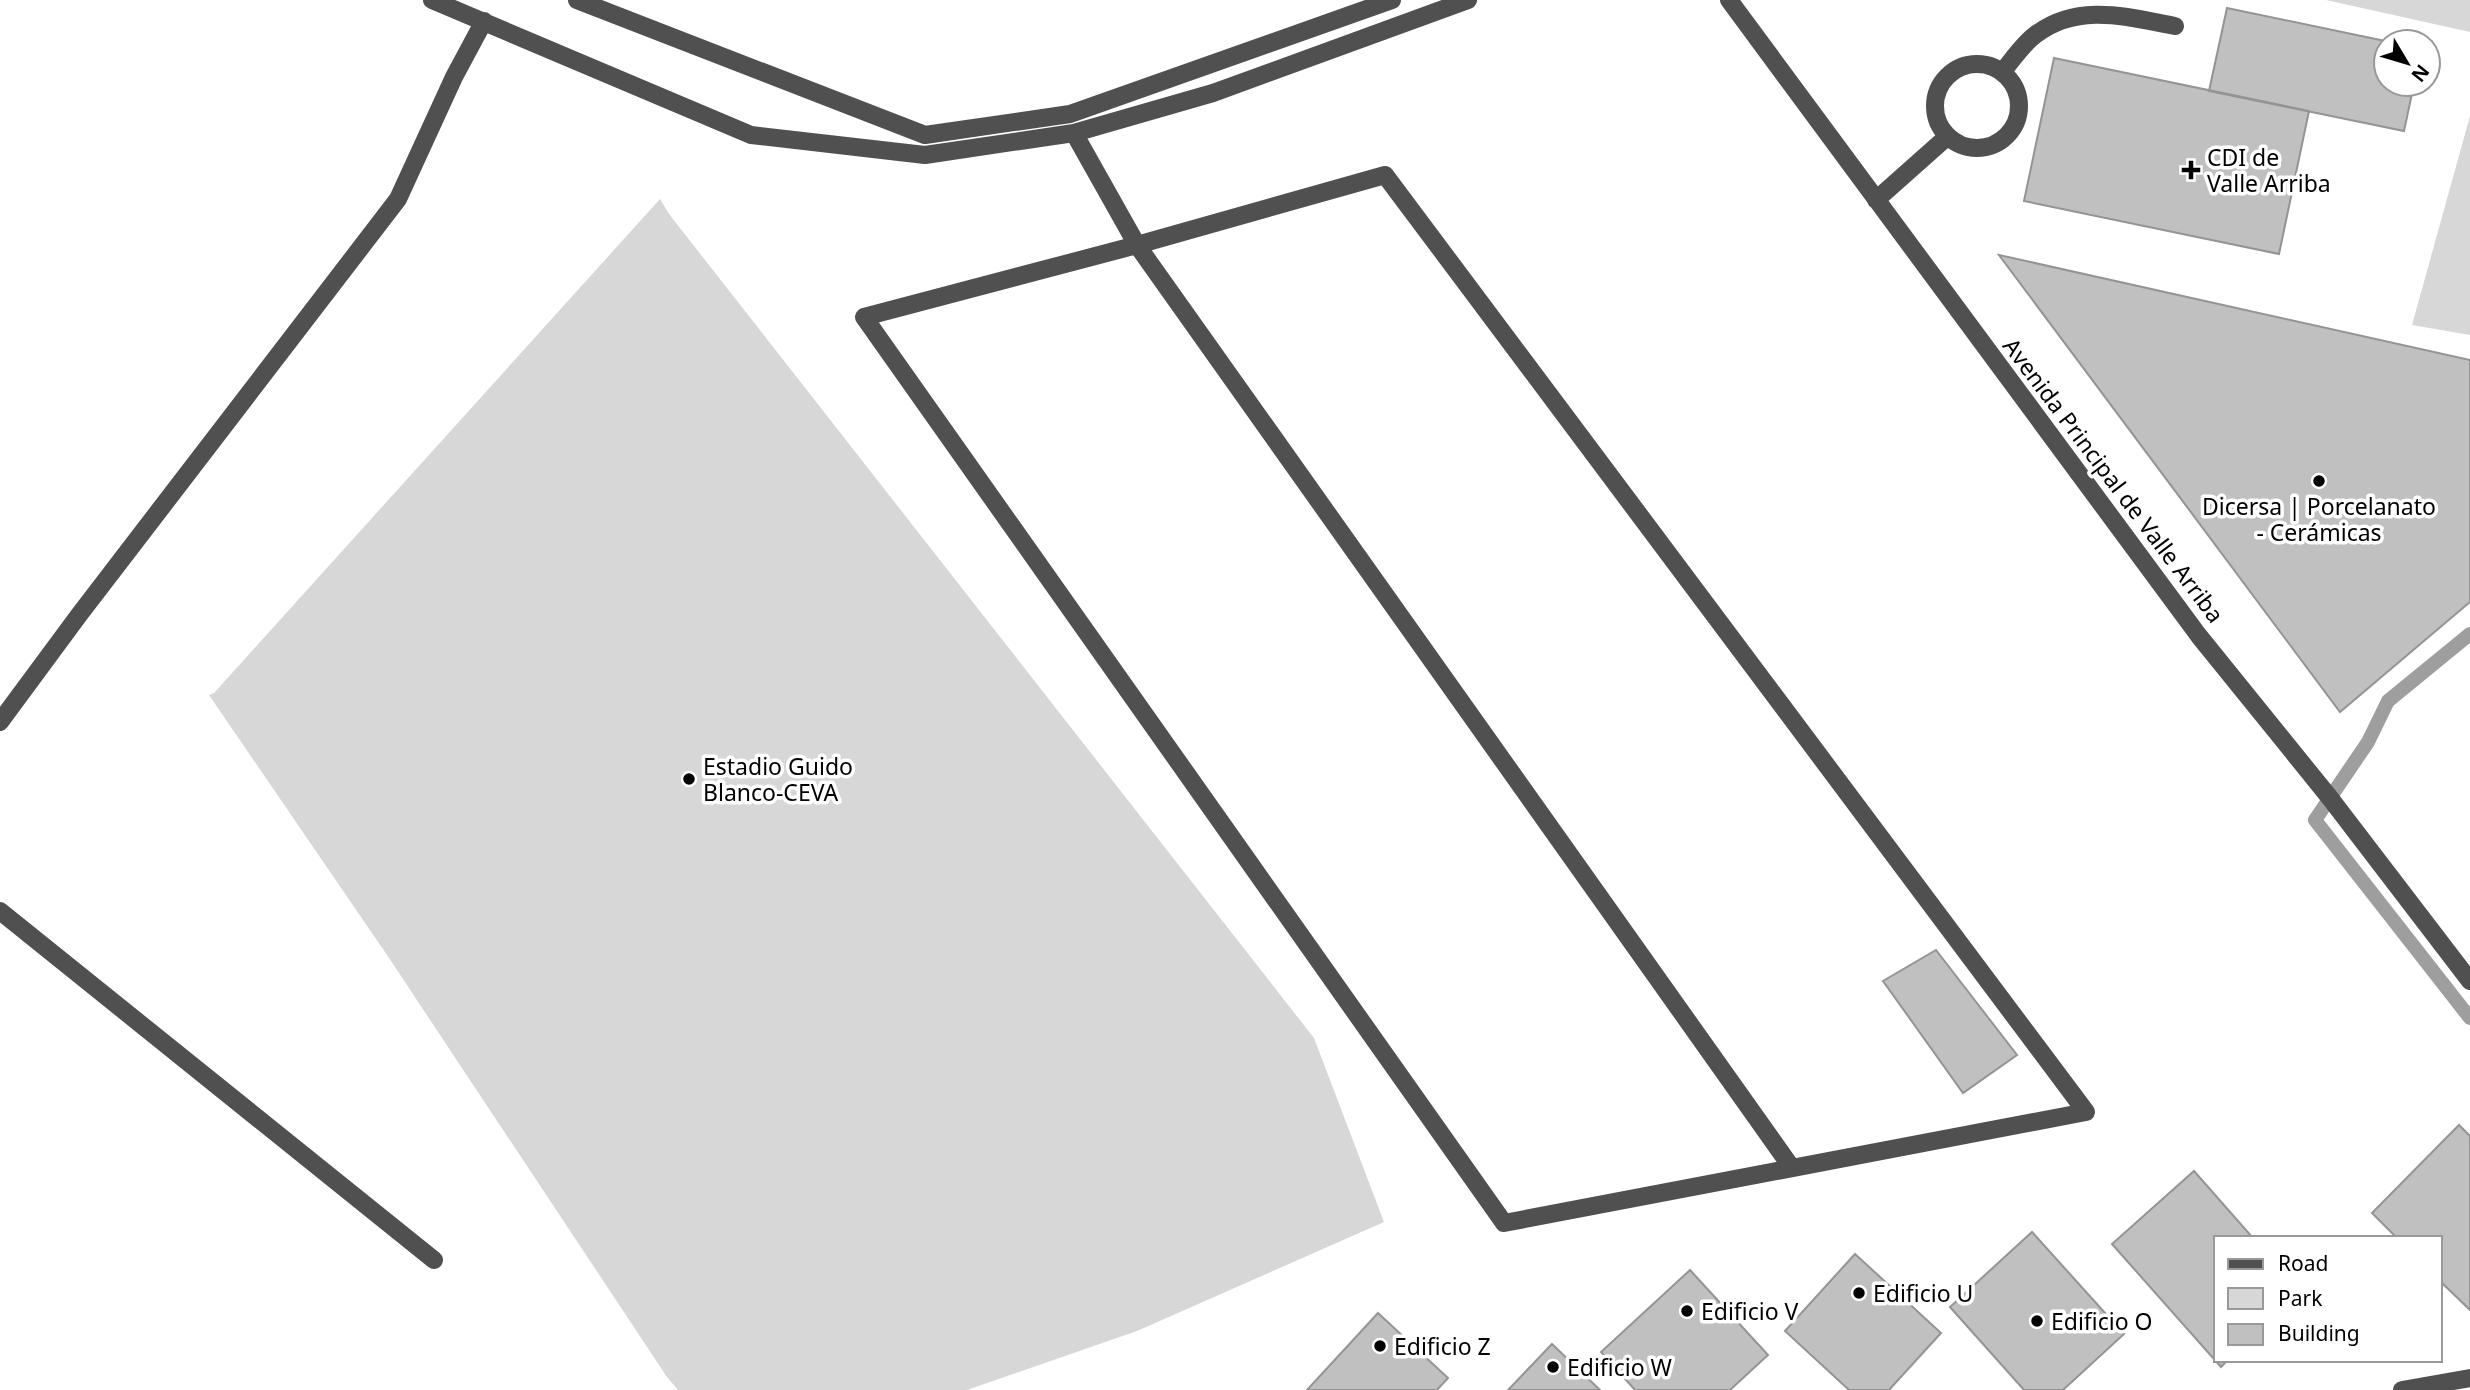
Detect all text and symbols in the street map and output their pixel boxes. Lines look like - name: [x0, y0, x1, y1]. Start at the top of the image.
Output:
- north arrow: [2372, 28, 2442, 98]
- text: N: [2405, 59, 2435, 88]
- place label: CDI de Valle Arriba: [2207, 141, 2331, 199]
- marker: CDI de Valle Arriba: [2181, 160, 2201, 180]
- street label: Avenida Principal de Valle Arriba: [1996, 331, 2232, 629]
- marker: Dicersa | Porcelanato - Cerámicas: [2311, 473, 2327, 489]
- place label: Dicersa | Porcelanato - Cerámicas: [2202, 490, 2436, 548]
- place label: Estadio Guido Blanco-CEVA: [703, 750, 853, 808]
- marker: Estadio Guido Blanco-CEVA: [681, 771, 697, 787]
- legend: [2214, 1236, 2442, 1362]
- text: Road: [2278, 1249, 2328, 1277]
- place label: Edificio U: [1873, 1277, 1973, 1309]
- text: Park: [2278, 1284, 2323, 1312]
- marker: Edificio U: [1851, 1285, 1867, 1301]
- place label: Edificio V: [1701, 1295, 1799, 1327]
- marker: Edificio V: [1679, 1303, 1695, 1319]
- place label: Edificio O: [2051, 1305, 2153, 1337]
- marker: Edificio O: [2029, 1313, 2045, 1329]
- text: Building: [2278, 1319, 2360, 1347]
- place label: Edificio Z: [1394, 1330, 1491, 1362]
- marker: Edificio Z: [1372, 1338, 1388, 1354]
- place label: Edificio W: [1567, 1351, 1673, 1383]
- marker: Edificio W: [1545, 1359, 1561, 1375]

